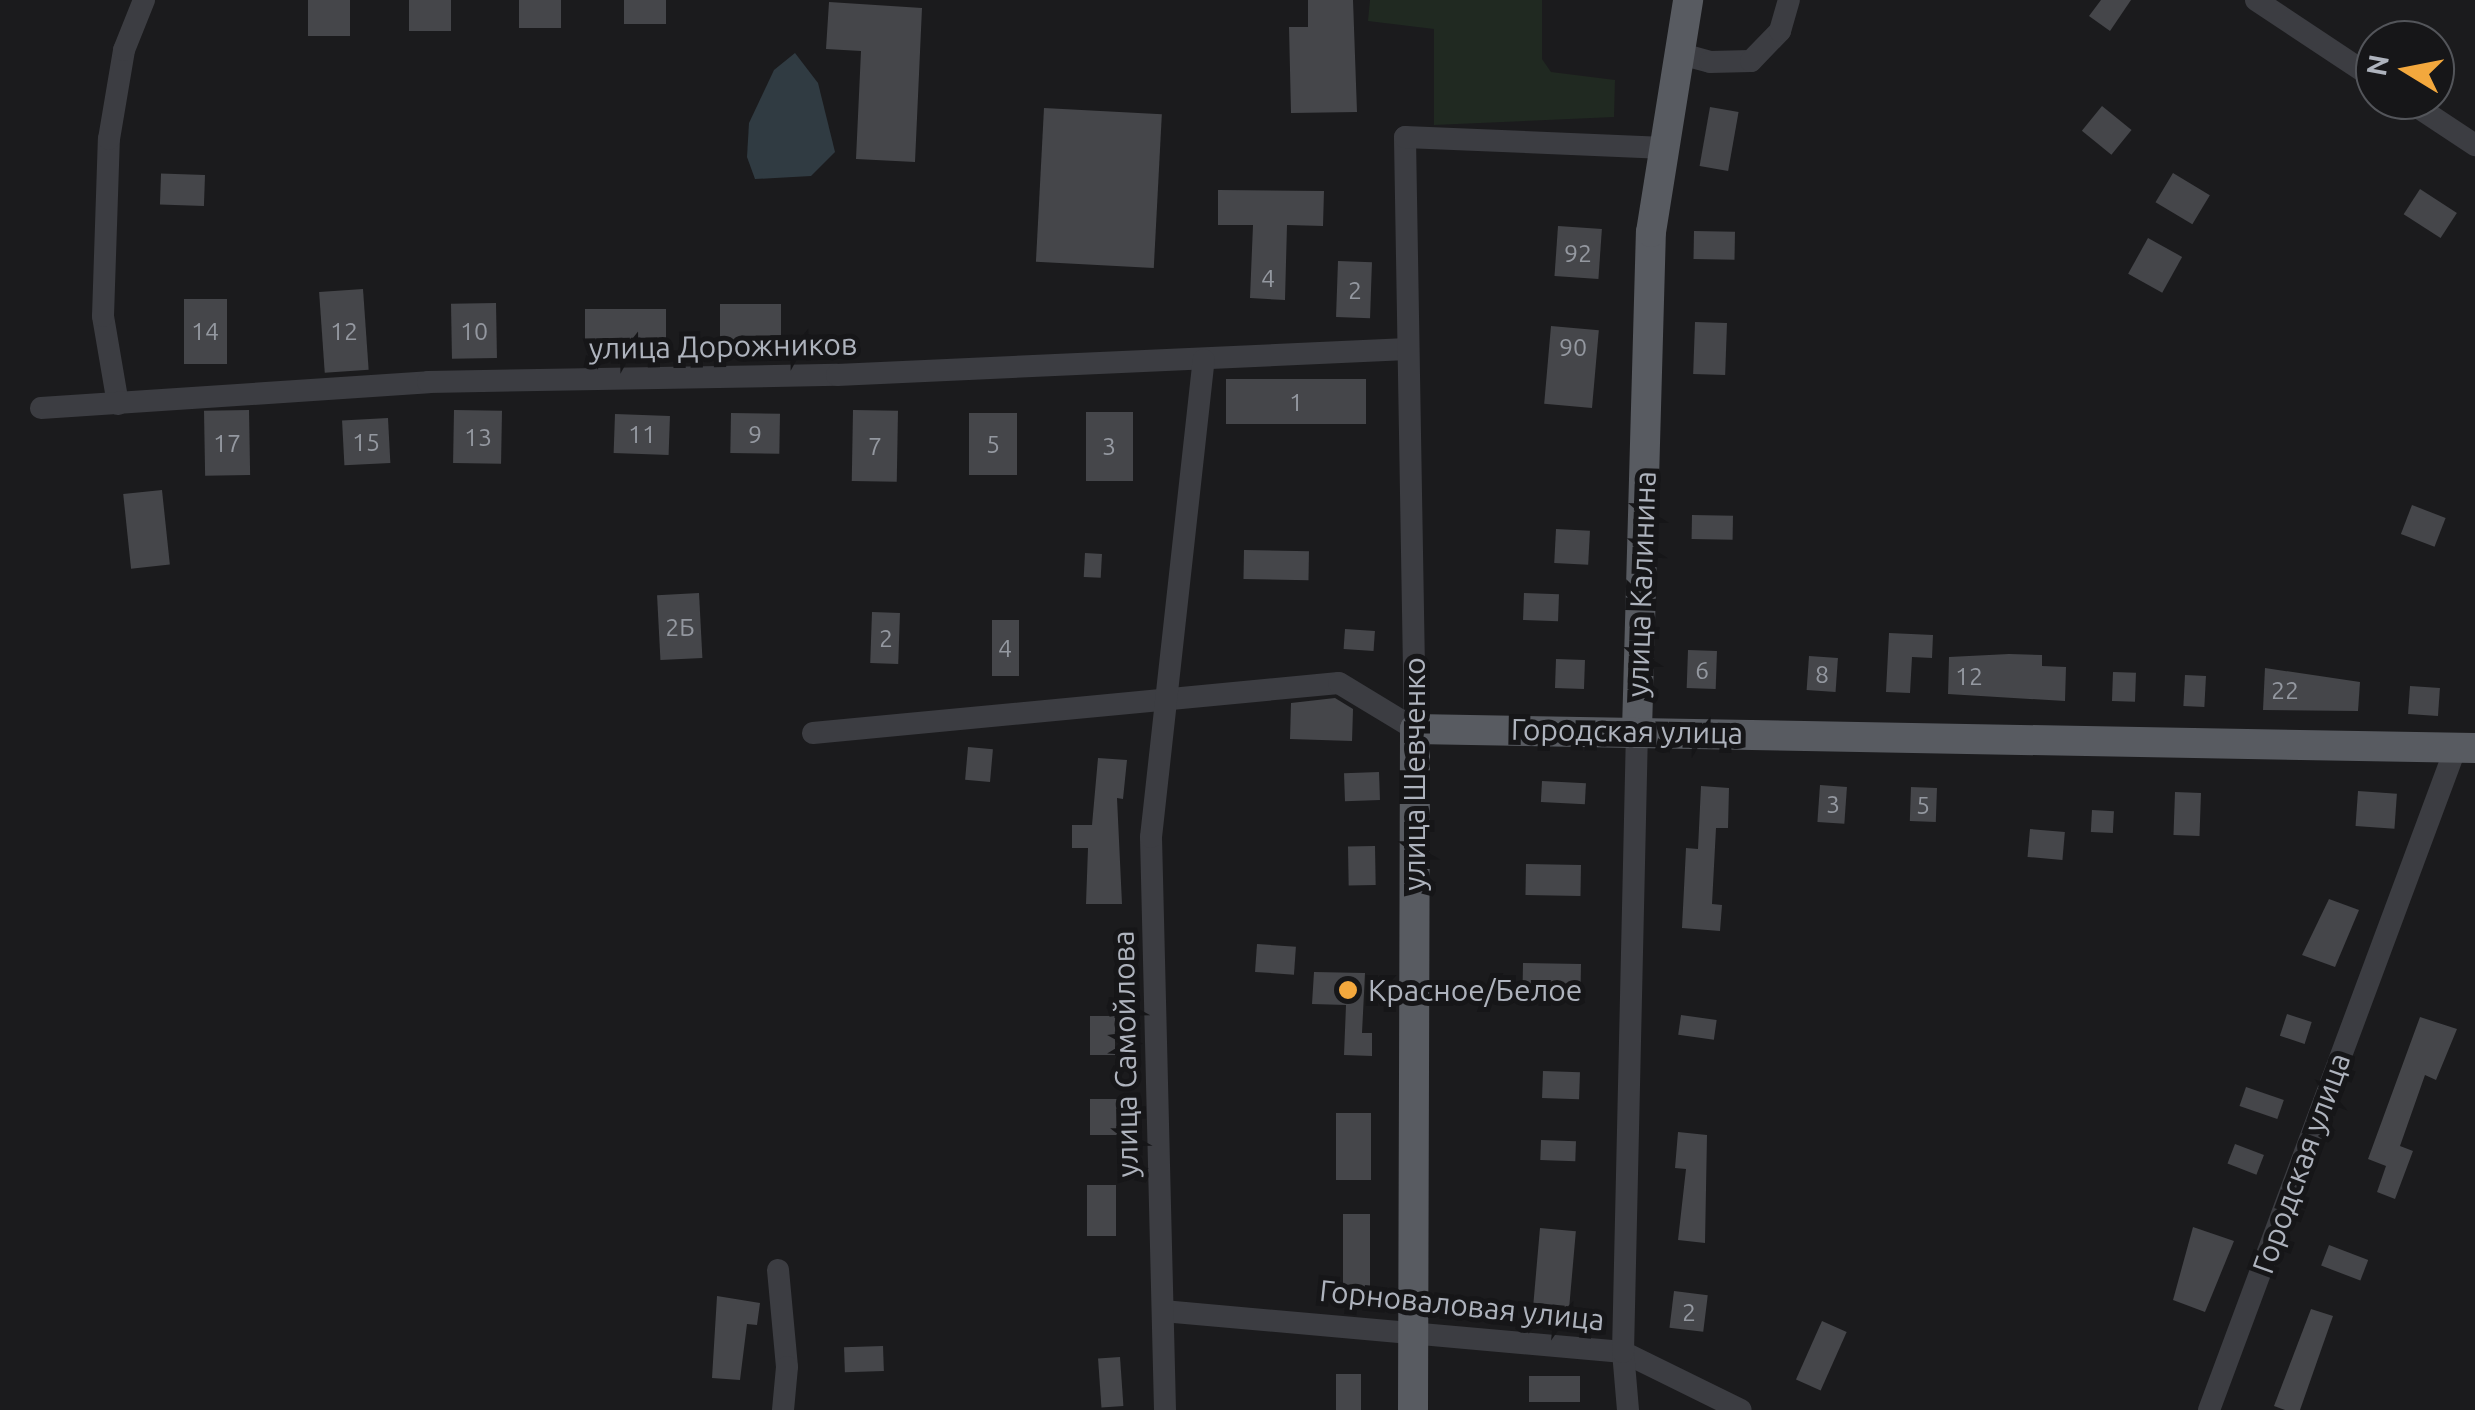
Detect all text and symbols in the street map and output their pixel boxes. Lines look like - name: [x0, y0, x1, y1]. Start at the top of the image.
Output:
- north arrow: [2355, 20, 2455, 120]
- text: N: [2360, 52, 2394, 78]
- house number: 92: [1564, 238, 1592, 268]
- house number: 4: [1261, 263, 1275, 293]
- house number: 2: [1348, 275, 1362, 305]
- house number: 14: [191, 316, 219, 346]
- house number: 12: [330, 316, 358, 346]
- house number: 10: [460, 316, 488, 346]
- street label: улица Дорожников: [588, 326, 858, 366]
- house number: 90: [1559, 332, 1587, 362]
- house number: 1: [1289, 387, 1303, 417]
- house number: 11: [628, 419, 656, 449]
- house number: 9: [748, 419, 762, 449]
- house number: 13: [464, 422, 492, 452]
- house number: 15: [352, 427, 380, 457]
- house number: 17: [213, 428, 241, 458]
- house number: 5: [986, 429, 1000, 459]
- house number: 7: [868, 431, 882, 461]
- house number: 3: [1102, 431, 1116, 461]
- street label: улица Калинина: [1619, 470, 1663, 698]
- house number: 2Б: [665, 612, 695, 642]
- house number: 2: [879, 623, 893, 653]
- house number: 4: [998, 633, 1012, 663]
- house number: 6: [1695, 655, 1709, 685]
- street label: улица Шевченко: [1396, 657, 1432, 891]
- house number: 8: [1815, 659, 1829, 689]
- house number: 12: [1955, 661, 1983, 691]
- house number: 22: [2271, 675, 2299, 705]
- street label: Городская улица: [1511, 711, 1743, 751]
- house number: 3: [1826, 789, 1840, 819]
- house number: 5: [1916, 790, 1930, 820]
- street label: улица Самойлова: [1105, 930, 1145, 1178]
- place label: Красное/Белое: [1368, 972, 1582, 1008]
- marker: Красное/Белое: [1337, 979, 1359, 1001]
- street label: Городская улица: [2244, 1048, 2358, 1278]
- street label: Горноваловая улица: [1318, 1272, 1606, 1338]
- house number: 2: [1682, 1297, 1696, 1327]

